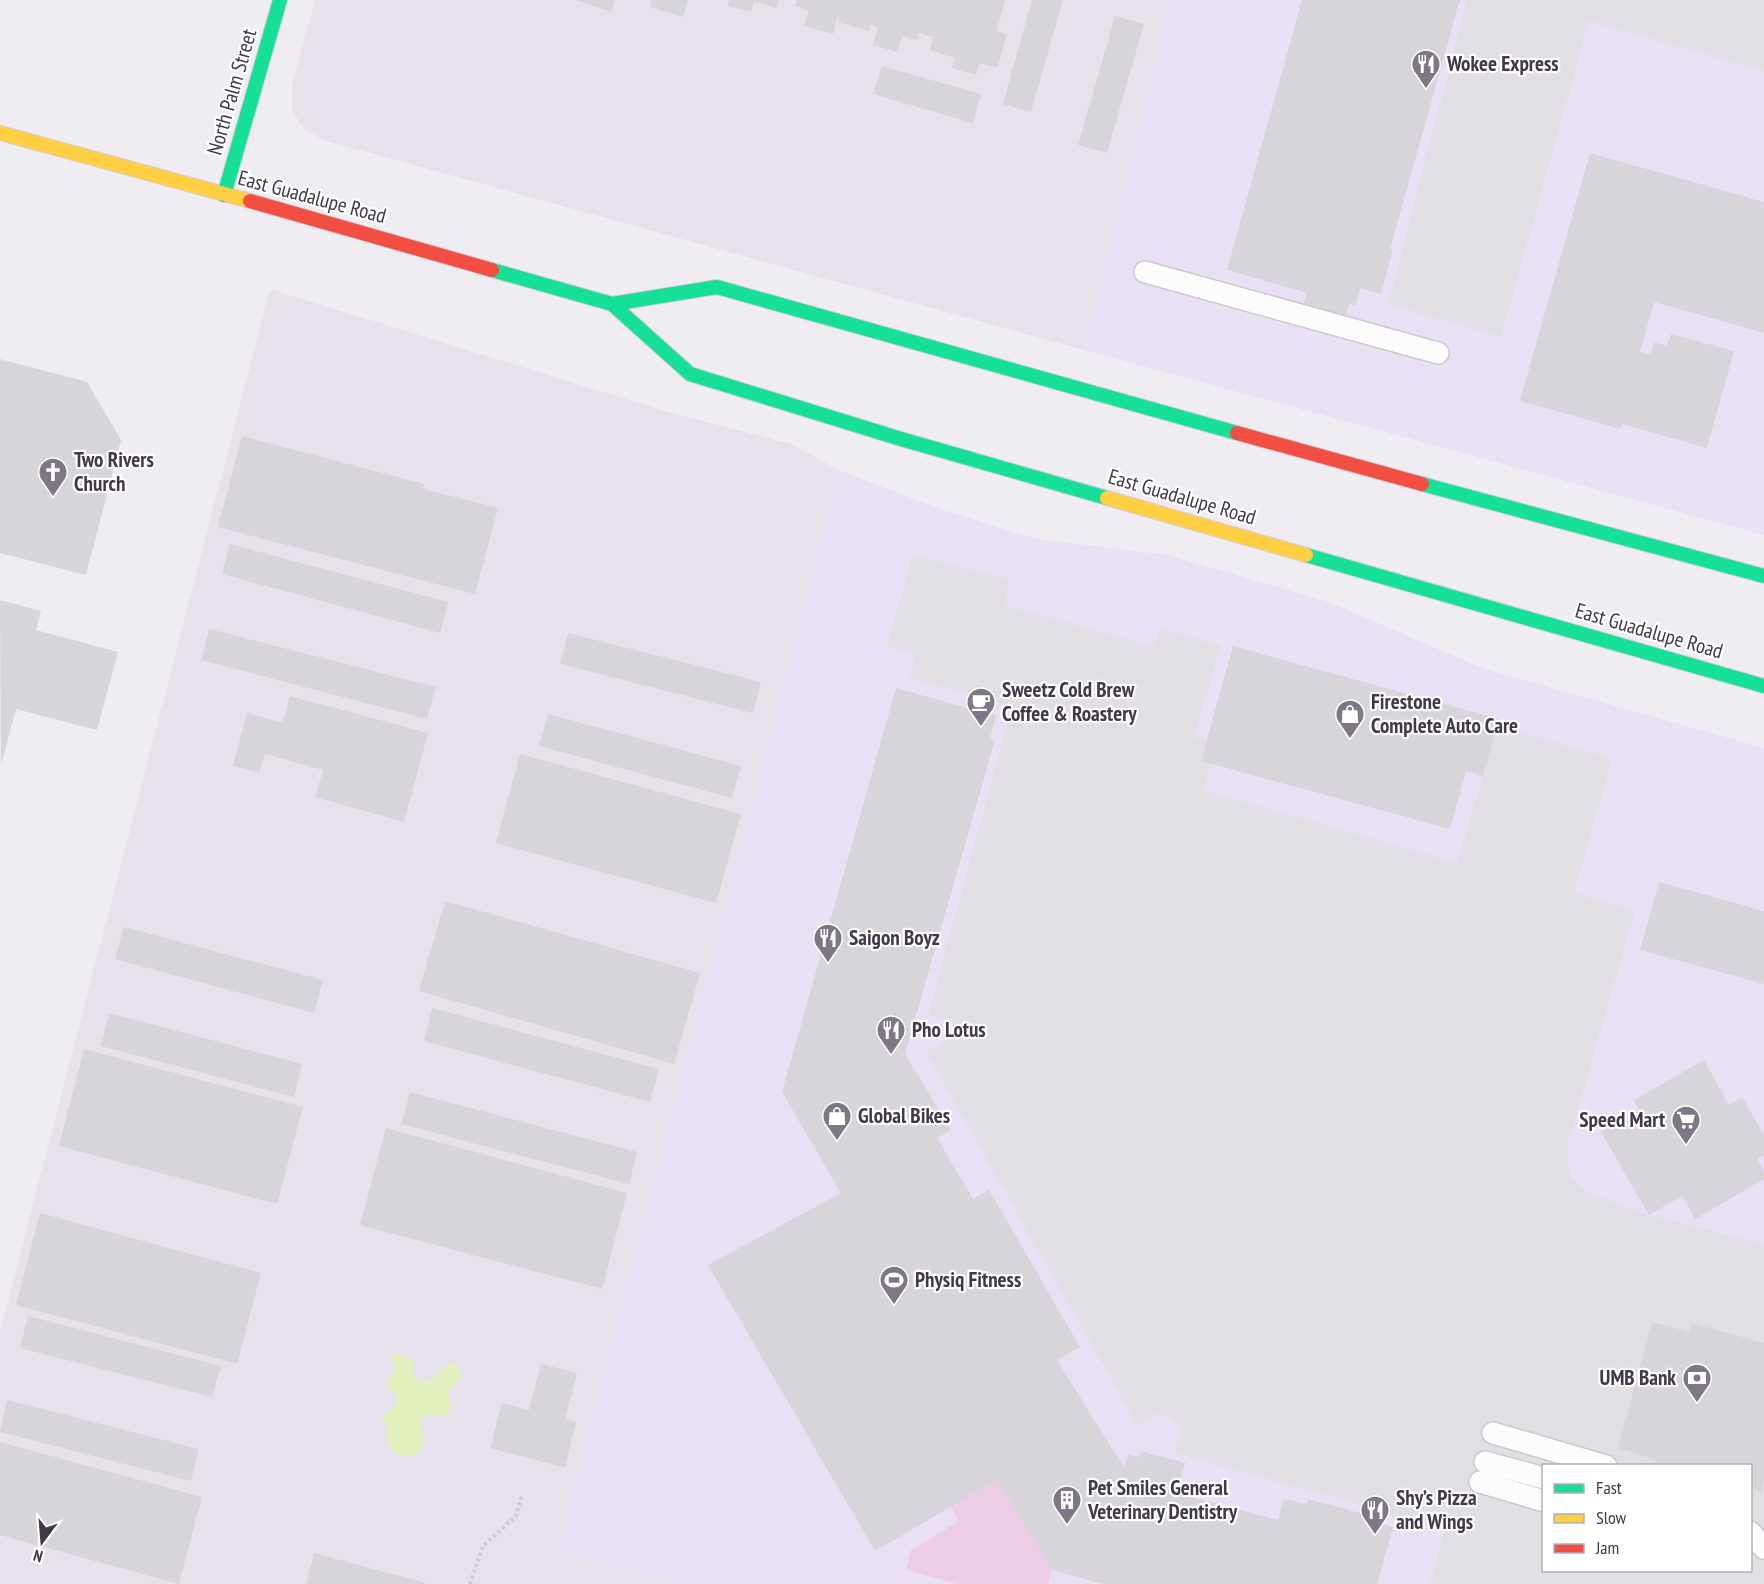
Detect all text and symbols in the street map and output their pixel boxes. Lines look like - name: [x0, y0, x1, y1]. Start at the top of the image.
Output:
- street label: North Palm Street: [201, 26, 262, 158]
- restaurant icon: Wokee Express: [1410, 48, 1442, 90]
- place label: Wokee Express: [1446, 50, 1559, 77]
- street label: East Guadalupe Road: [235, 164, 389, 229]
- place label: Two Rivers Church: [74, 446, 154, 497]
- church icon: Two Rivers Church: [37, 456, 69, 498]
- street label: East Guadalupe Road: [1105, 463, 1259, 530]
- street label: East Guadalupe Road: [1572, 597, 1726, 664]
- place label: Sweetz Cold Brew Coffee & Roastery: [1002, 676, 1137, 727]
- cafe icon: Sweetz Cold Brew Coffee & Roastery: [965, 686, 997, 728]
- place label: Firestone Complete Auto Care: [1371, 688, 1518, 739]
- shop icon: Firestone Complete Auto Care: [1334, 698, 1366, 740]
- restaurant icon: Saigon Boyz: [812, 922, 844, 964]
- place label: Saigon Boyz: [849, 924, 940, 951]
- restaurant icon: Pho Lotus: [875, 1014, 907, 1056]
- place label: Pho Lotus: [912, 1016, 986, 1043]
- shop icon: Global Bikes: [821, 1100, 853, 1142]
- place label: Global Bikes: [858, 1102, 950, 1129]
- supermarket icon: Speed Mart: [1670, 1104, 1702, 1146]
- place label: Speed Mart: [1579, 1106, 1665, 1133]
- sports icon: Physiq Fitness: [878, 1264, 910, 1306]
- place label: Physiq Fitness: [915, 1266, 1021, 1293]
- bank icon: UMB Bank: [1681, 1362, 1713, 1404]
- place label: UMB Bank: [1600, 1364, 1676, 1391]
- legend: [1542, 1464, 1752, 1572]
- place label: Pet Smiles General Veterinary Dentistry: [1087, 1474, 1238, 1525]
- text: Fast: [1596, 1476, 1622, 1499]
- building icon: Pet Smiles General Veterinary Dentistry: [1051, 1484, 1083, 1526]
- place label: Shy’s Pizza and Wings: [1396, 1484, 1477, 1535]
- restaurant icon: Shy’s Pizza and Wings: [1359, 1494, 1391, 1536]
- text: Slow: [1596, 1506, 1627, 1529]
- north arrow: [12, 1512, 72, 1572]
- text: Jam: [1595, 1536, 1619, 1559]
- text: N: [31, 1546, 45, 1567]

